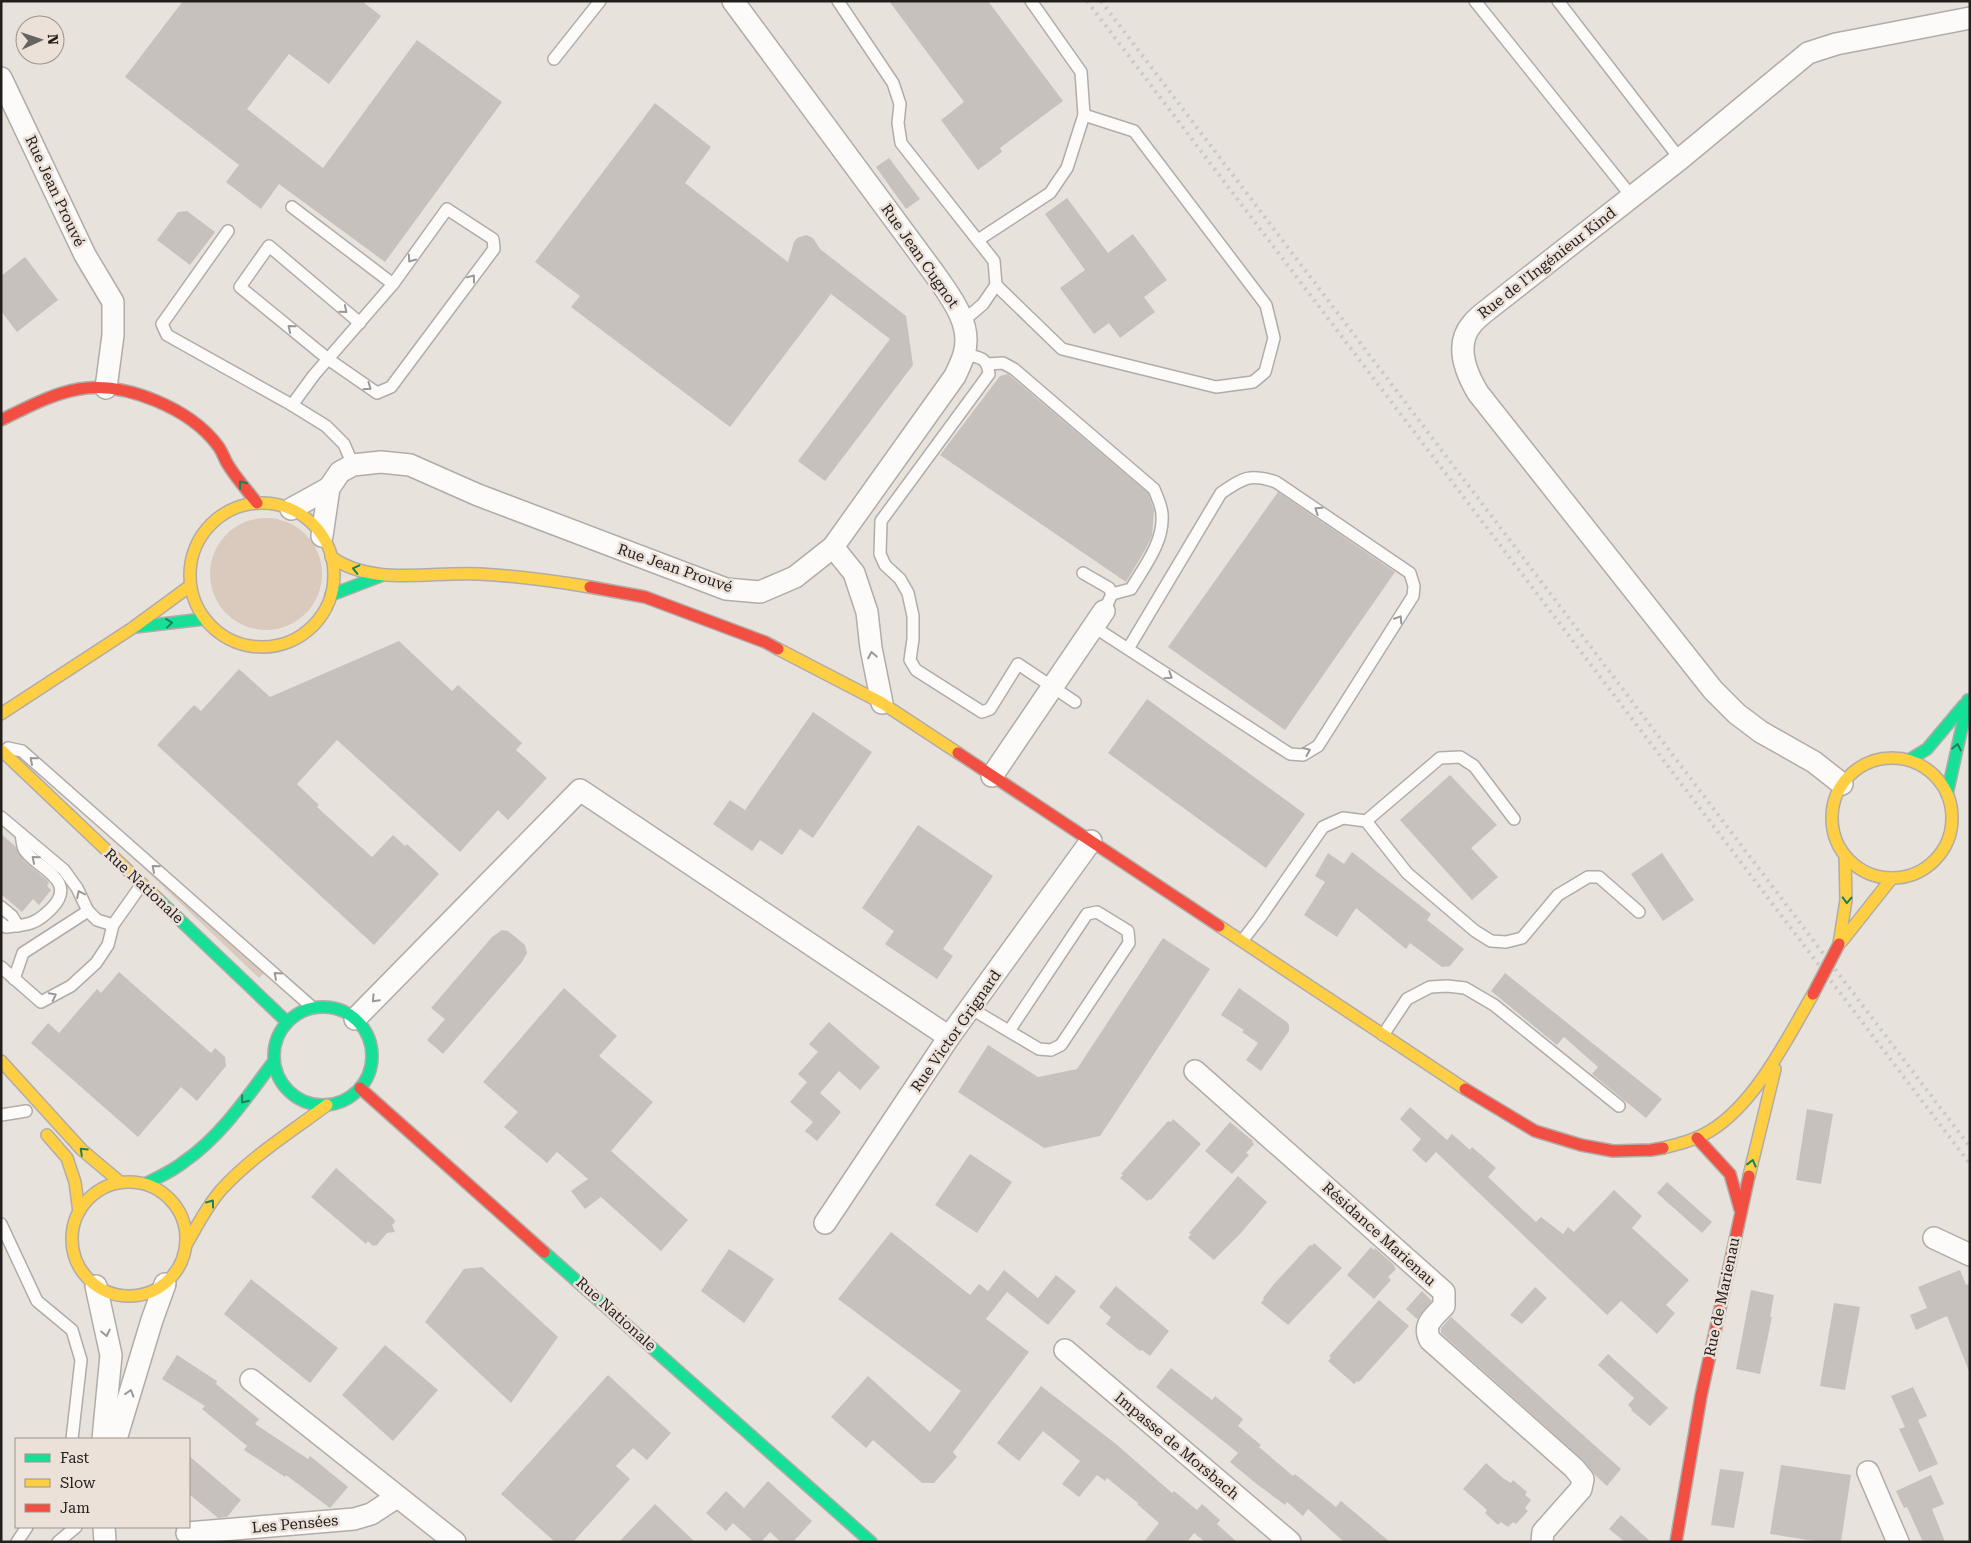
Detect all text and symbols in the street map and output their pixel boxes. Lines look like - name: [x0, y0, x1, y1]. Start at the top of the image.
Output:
- north arrow: [15, 15, 65, 65]
- text: N: [45, 34, 61, 45]
- street label: Rue Jean Prouvé: [21, 133, 89, 249]
- street label: Rue Jean Cugnot: [877, 201, 963, 312]
- street label: Rue de l'Ingénieur Kind: [1474, 203, 1620, 322]
- one-way arrow: [408, 253, 417, 262]
- one-way arrow: [467, 275, 475, 284]
- one-way arrow: [339, 304, 348, 313]
- one-way arrow: [287, 325, 296, 334]
- one-way arrow: [362, 381, 372, 390]
- one-way arrow: [239, 481, 247, 490]
- one-way arrow: [1314, 507, 1323, 516]
- street label: Rue Jean Prouvé: [615, 540, 735, 596]
- one-way arrow: [351, 564, 360, 575]
- one-way arrow: [1392, 616, 1402, 625]
- one-way arrow: [165, 618, 173, 629]
- one-way arrow: [868, 651, 878, 659]
- one-way arrow: [1163, 670, 1173, 679]
- one-way arrow: [1952, 743, 1962, 752]
- one-way arrow: [1302, 747, 1311, 758]
- one-way arrow: [30, 757, 39, 766]
- street label: Rue Nationale: [101, 845, 187, 927]
- one-way arrow: [32, 856, 41, 865]
- one-way arrow: [152, 864, 161, 873]
- one-way arrow: [75, 890, 86, 899]
- one-way arrow: [1841, 897, 1852, 905]
- street label: Rue Victor Grignard: [907, 966, 1005, 1095]
- one-way arrow: [273, 972, 282, 981]
- one-way arrow: [48, 992, 57, 1002]
- one-way arrow: [372, 993, 381, 1002]
- one-way arrow: [242, 1094, 250, 1103]
- one-way arrow: [80, 1148, 89, 1157]
- one-way arrow: [1746, 1158, 1757, 1167]
- street label: Résidance Marienau: [1318, 1178, 1440, 1290]
- one-way arrow: [205, 1199, 214, 1209]
- street label: Rue de Marienau: [1701, 1235, 1744, 1358]
- street label: Rue Nationale: [572, 1273, 660, 1355]
- one-way arrow: [101, 1329, 111, 1338]
- one-way arrow: [125, 1389, 135, 1397]
- street label: Impasse de Morsbach: [1111, 1389, 1243, 1504]
- legend: [15, 1438, 190, 1528]
- text: Fast: [60, 1449, 90, 1467]
- text: Slow: [60, 1474, 96, 1492]
- text: Jam: [60, 1499, 90, 1517]
- street label: Les Pensées: [251, 1511, 339, 1537]

